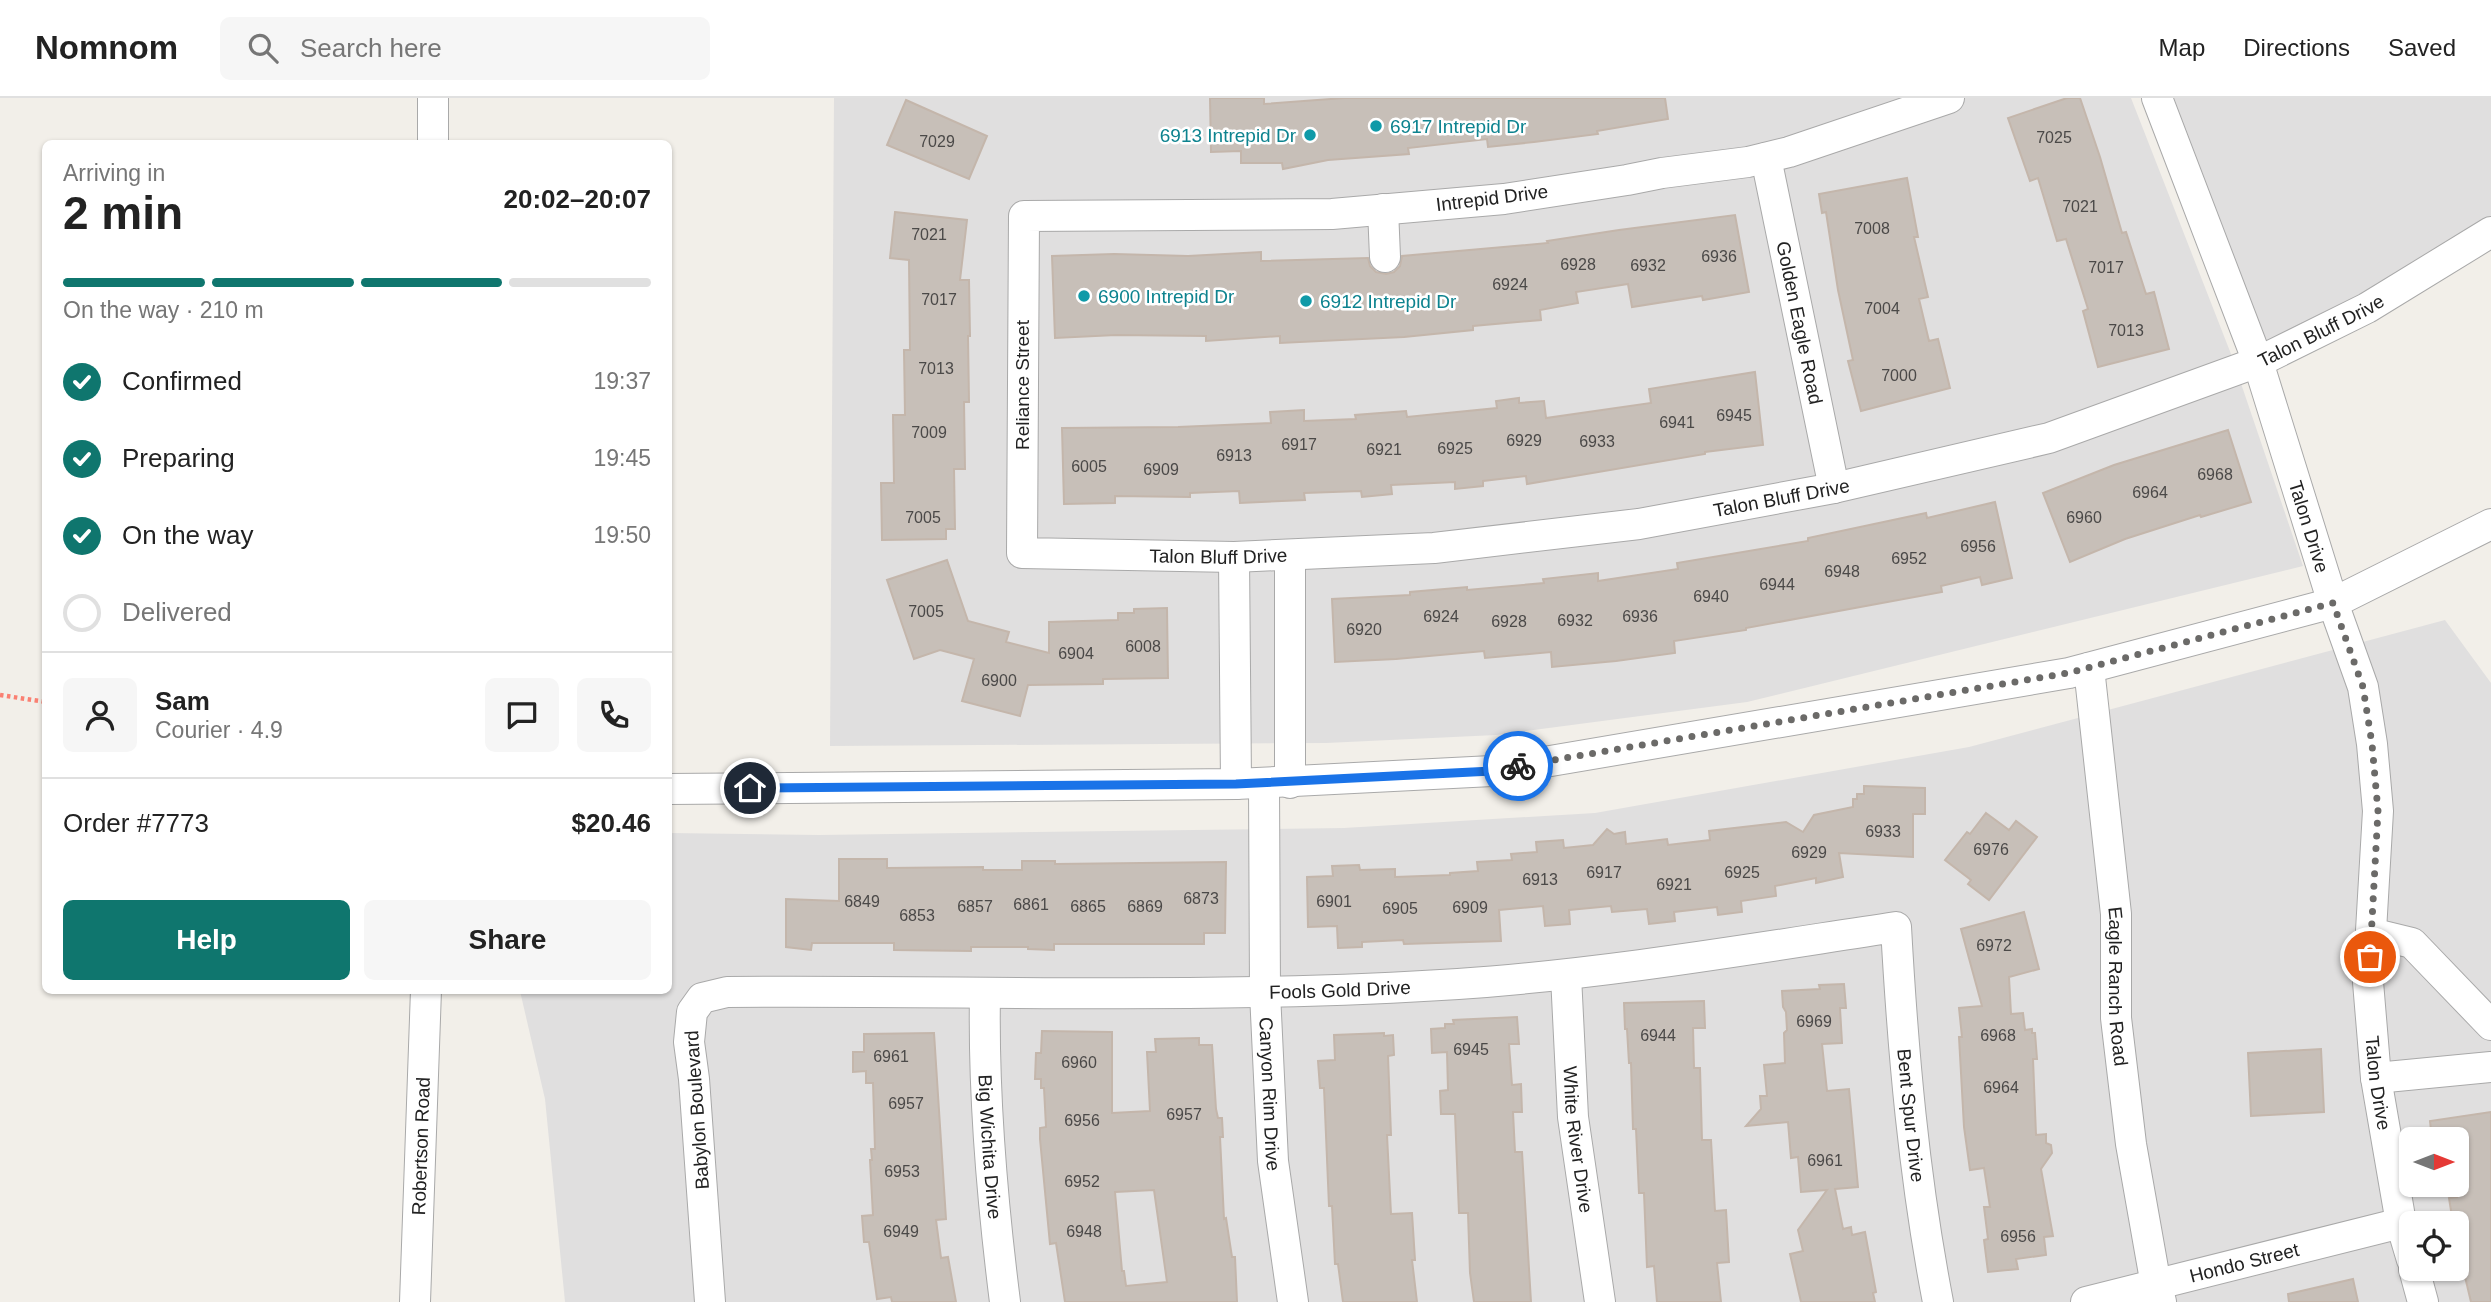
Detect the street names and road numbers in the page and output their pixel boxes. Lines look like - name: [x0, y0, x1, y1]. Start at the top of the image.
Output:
- street label: Intrepid Drive: [1435, 181, 1549, 215]
- street label: Golden Eagle Road: [1773, 239, 1827, 406]
- street label: Talon Bluff Drive: [2254, 290, 2388, 371]
- street label: Reliance Street: [1012, 319, 1033, 450]
- street label: Talon Bluff Drive: [1712, 474, 1852, 521]
- street label: Talon Drive: [2285, 478, 2333, 575]
- street label: Talon Bluff Drive: [1149, 544, 1288, 568]
- street label: Eagle Ranch Road: [2105, 906, 2132, 1067]
- street label: Fools Gold Drive: [1269, 976, 1411, 1002]
- street label: Canyon Rim Drive: [1256, 1016, 1285, 1172]
- street label: Babylon Boulevard: [681, 1030, 713, 1190]
- street label: Talon Drive: [2362, 1035, 2395, 1132]
- street label: Bent Spur Drive: [1894, 1048, 1929, 1183]
- street label: White River Drive: [1560, 1065, 1597, 1214]
- street label: Big Wichita Drive: [975, 1074, 1006, 1220]
- street label: Robertson Road: [408, 1077, 433, 1216]
- street label: Hondo Street: [2187, 1238, 2302, 1286]

